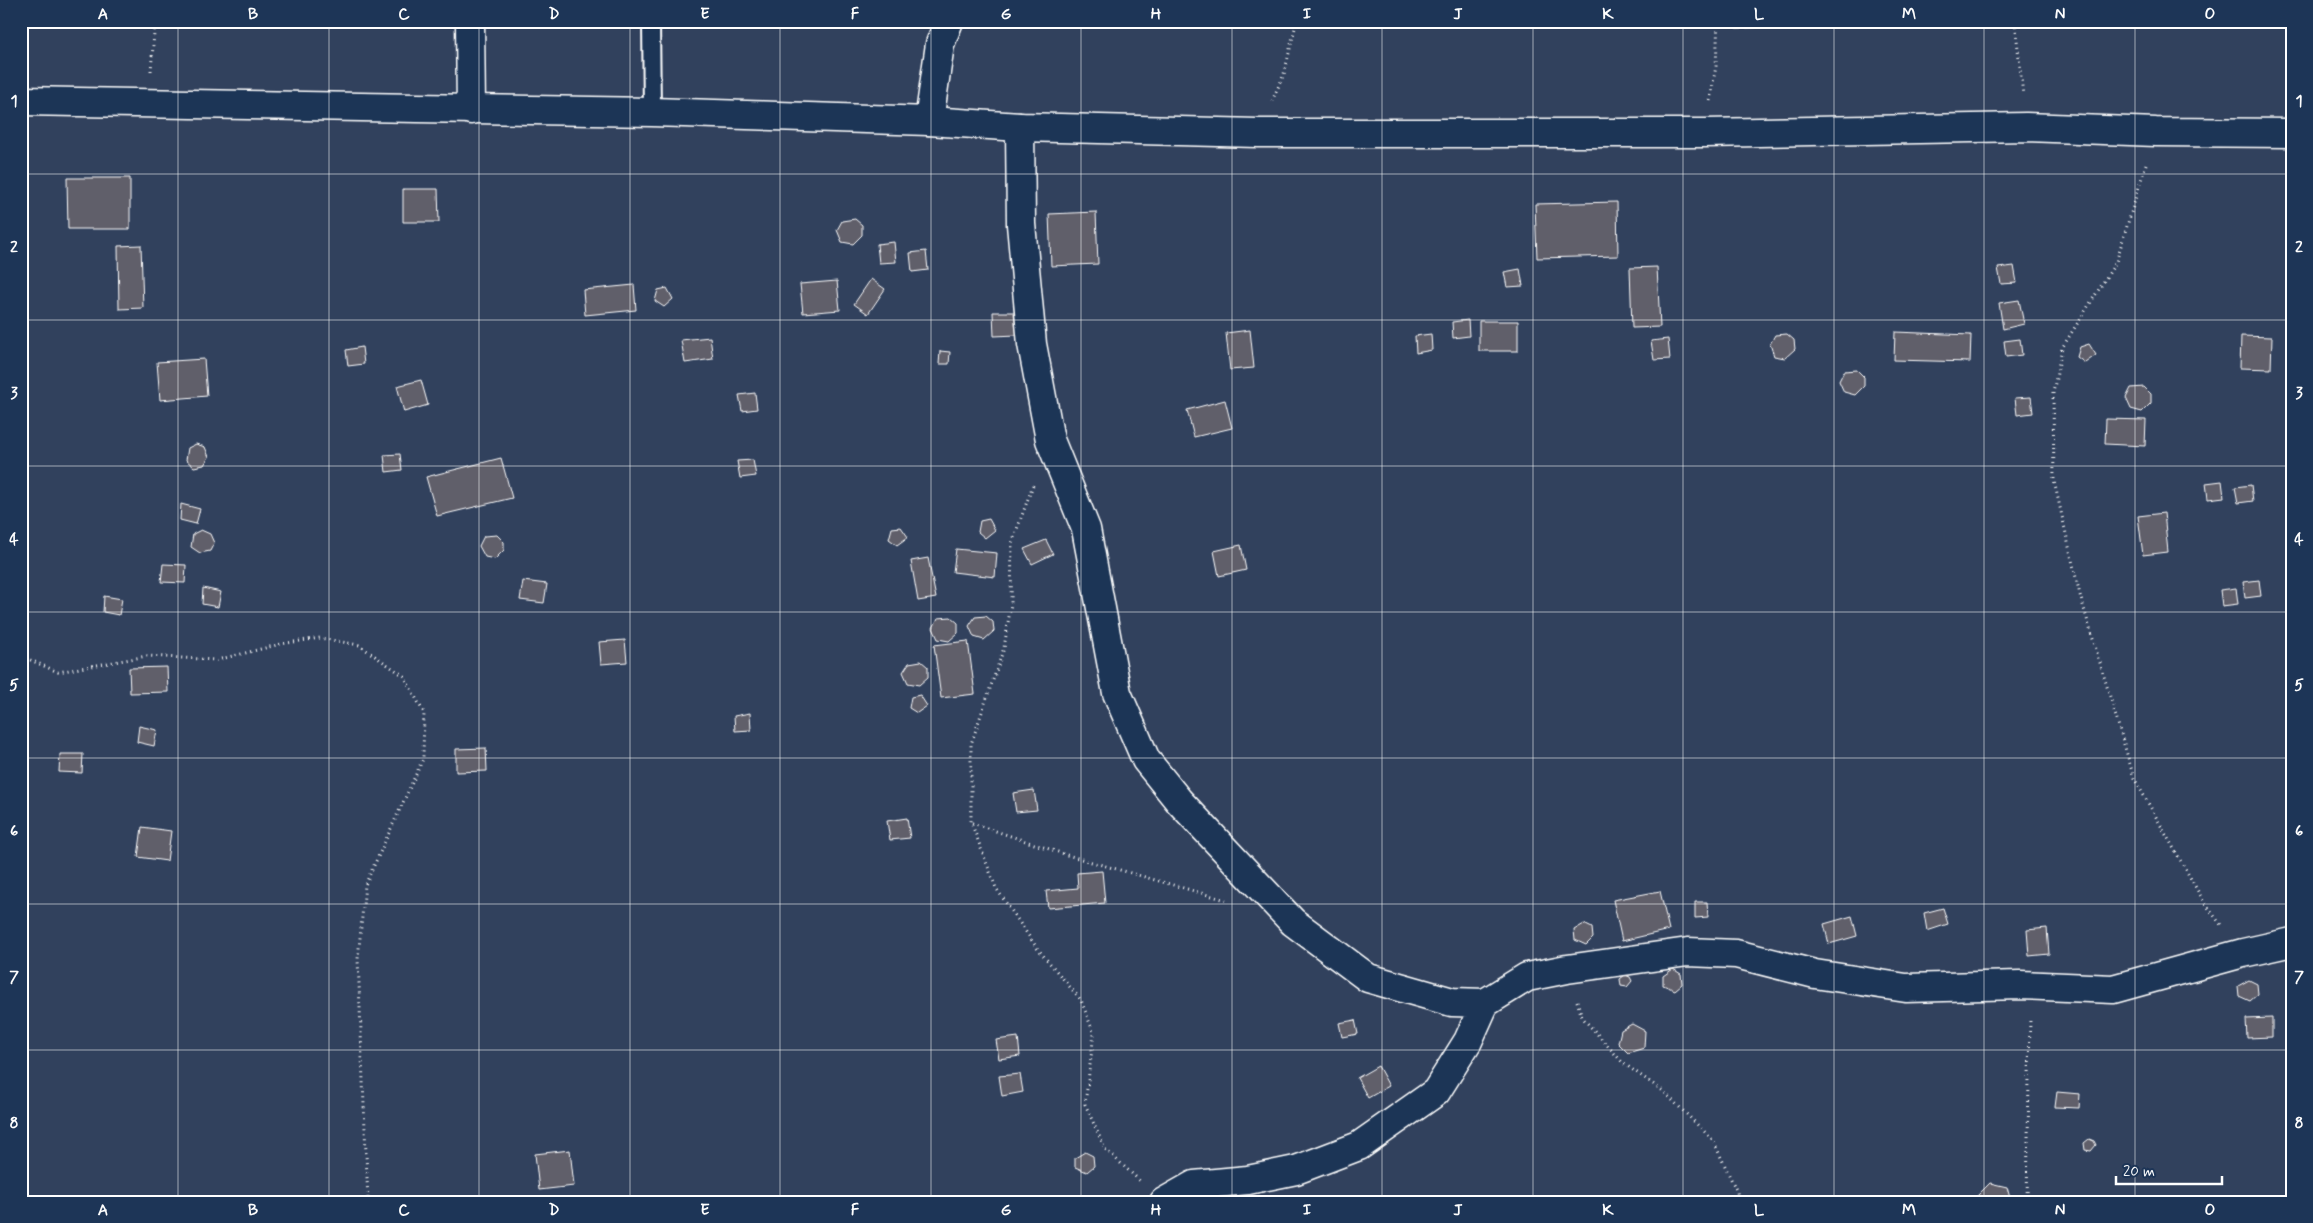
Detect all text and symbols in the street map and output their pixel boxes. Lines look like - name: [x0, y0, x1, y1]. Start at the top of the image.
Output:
- text: A: [98, 4, 108, 25]
- text: B: [248, 4, 258, 25]
- text: C: [398, 4, 410, 25]
- text: D: [548, 4, 560, 25]
- text: E: [700, 4, 710, 25]
- text: F: [851, 4, 860, 25]
- text: G: [1001, 4, 1012, 25]
- text: H: [1151, 4, 1162, 25]
- text: I: [1303, 4, 1312, 25]
- text: J: [1453, 4, 1463, 25]
- text: K: [1602, 4, 1614, 25]
- text: L: [1754, 4, 1765, 25]
- text: M: [1902, 4, 1916, 25]
- text: N: [2055, 4, 2065, 25]
- text: O: [2205, 4, 2216, 25]
- text: 1: [10, 91, 18, 112]
- text: 1: [2295, 91, 2303, 112]
- text: 2: [10, 237, 18, 258]
- text: 2: [2295, 237, 2303, 258]
- text: 3: [10, 383, 18, 404]
- text: 3: [2295, 383, 2303, 404]
- text: 4: [9, 529, 19, 550]
- text: 4: [2294, 529, 2304, 550]
- text: 5: [9, 675, 19, 696]
- text: 5: [2294, 675, 2304, 696]
- text: 6: [10, 821, 18, 842]
- text: 6: [2295, 821, 2303, 842]
- text: 7: [9, 967, 19, 988]
- text: 7: [2294, 967, 2304, 988]
- text: 8: [9, 1113, 19, 1134]
- text: 8: [2294, 1113, 2304, 1134]
- scale bar: [2116, 1153, 2222, 1185]
- text: 20 m: [2123, 1162, 2155, 1182]
- text: A: [98, 1200, 108, 1221]
- text: B: [248, 1200, 258, 1221]
- text: C: [398, 1200, 410, 1221]
- text: D: [548, 1200, 560, 1221]
- text: E: [700, 1200, 710, 1221]
- text: F: [851, 1200, 860, 1221]
- text: G: [1001, 1200, 1012, 1221]
- text: H: [1151, 1200, 1162, 1221]
- text: I: [1303, 1200, 1312, 1221]
- text: J: [1453, 1200, 1463, 1221]
- text: K: [1602, 1200, 1614, 1221]
- text: L: [1754, 1200, 1765, 1221]
- text: M: [1902, 1200, 1916, 1221]
- text: N: [2055, 1200, 2065, 1221]
- text: O: [2205, 1200, 2216, 1221]

